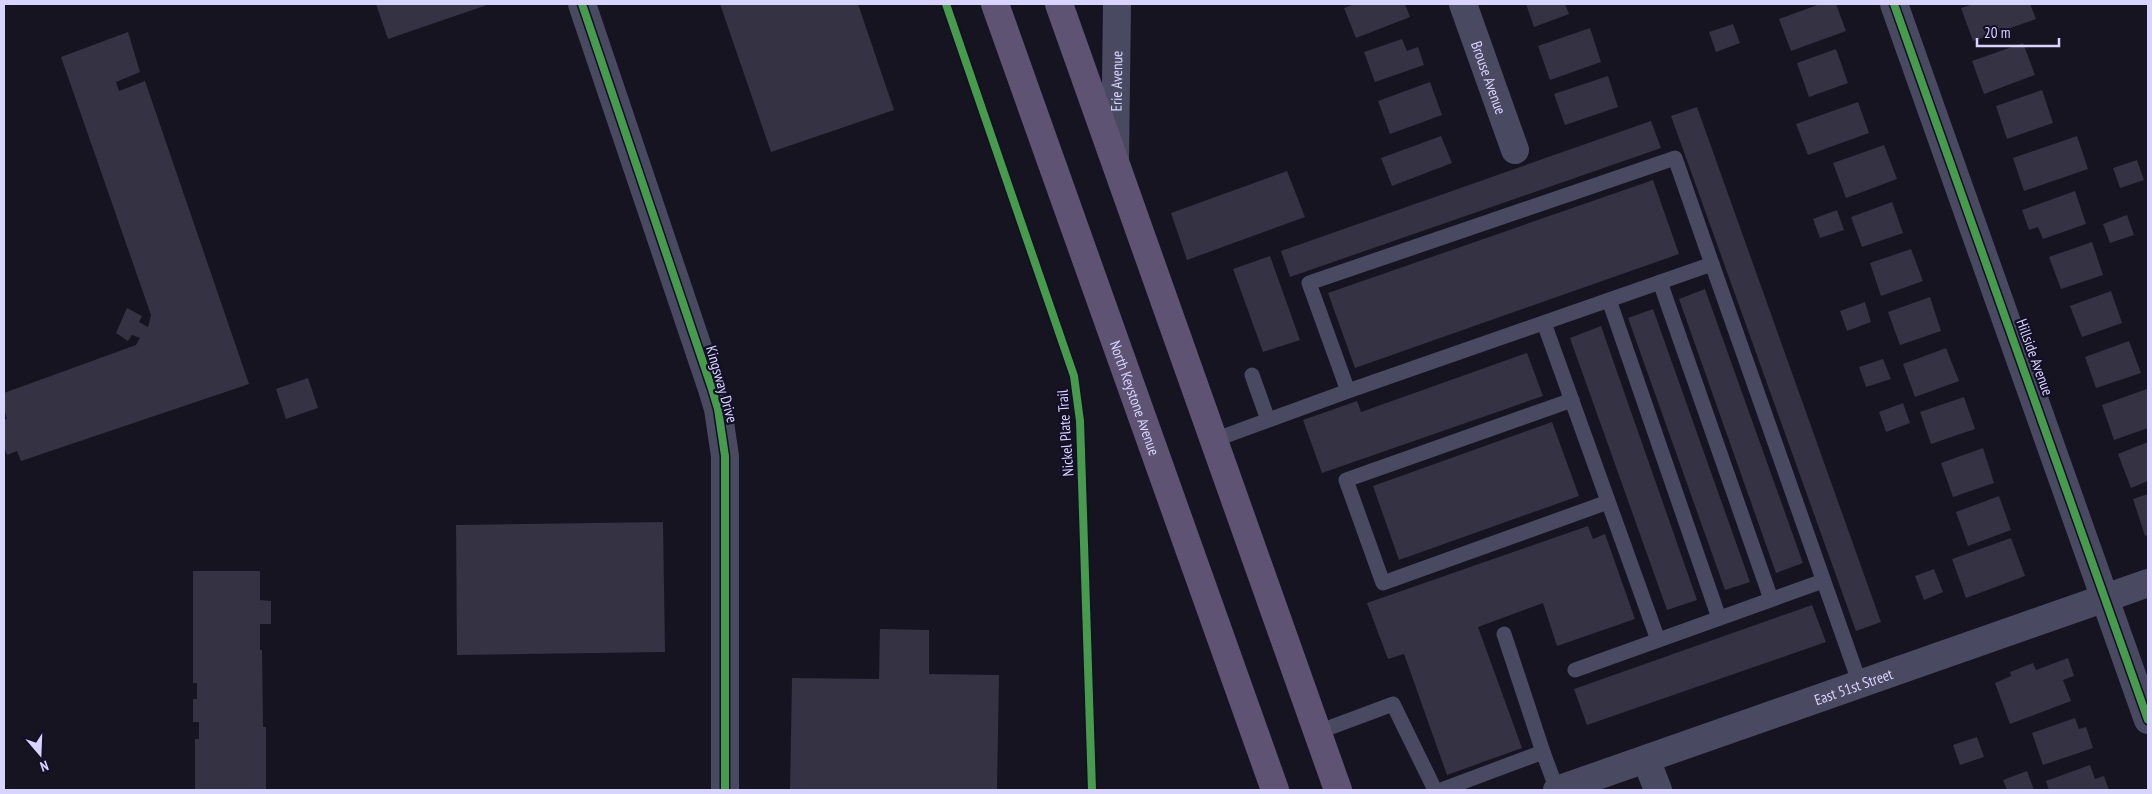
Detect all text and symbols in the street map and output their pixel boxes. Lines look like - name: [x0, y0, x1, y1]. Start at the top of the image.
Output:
- scale bar: [1977, 15, 2060, 47]
- text: 20 m: [1984, 23, 2010, 42]
- street label: Brouse Avenue: [1467, 38, 1511, 117]
- street label: Erie Avenue: [1106, 50, 1126, 112]
- street label: Hillside Avenue: [2012, 316, 2058, 398]
- street label: North Keystone Avenue: [1106, 338, 1164, 458]
- street label: Kingsway Drive: [702, 343, 742, 425]
- street label: Nickel Plate Trail: [1052, 389, 1078, 477]
- street label: East 51st Street: [1812, 664, 1895, 709]
- north arrow: [15, 729, 65, 779]
- text: N: [38, 757, 51, 776]

